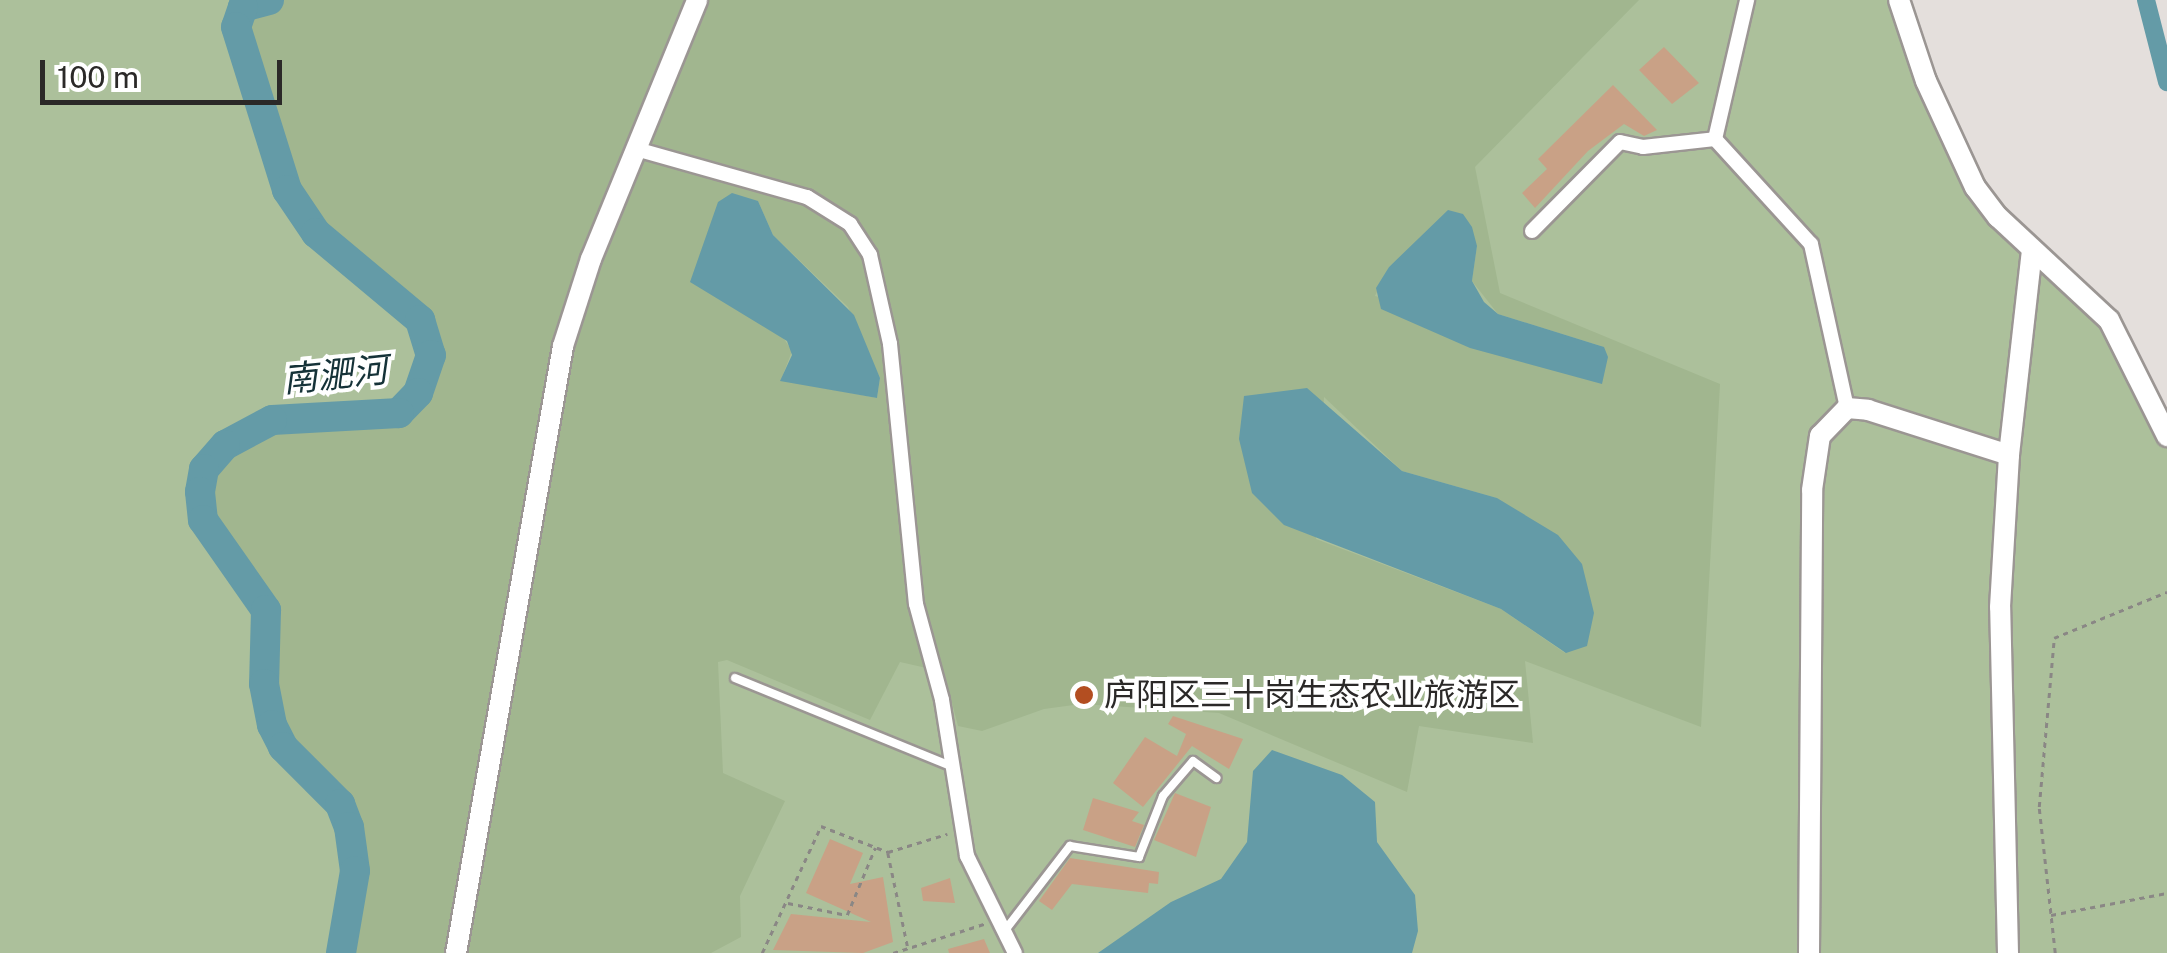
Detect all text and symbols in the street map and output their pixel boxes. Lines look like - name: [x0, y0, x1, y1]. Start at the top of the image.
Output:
- scale bar: [45, 40, 288, 102]
- text: 100 m: [57, 59, 139, 95]
- water label: 南淝河: [281, 349, 389, 401]
- place label: 庐阳区三十岗生态农业旅游区: [1104, 676, 1520, 714]
- marker: 庐阳区三十岗生态农业旅游区: [1073, 684, 1095, 706]

